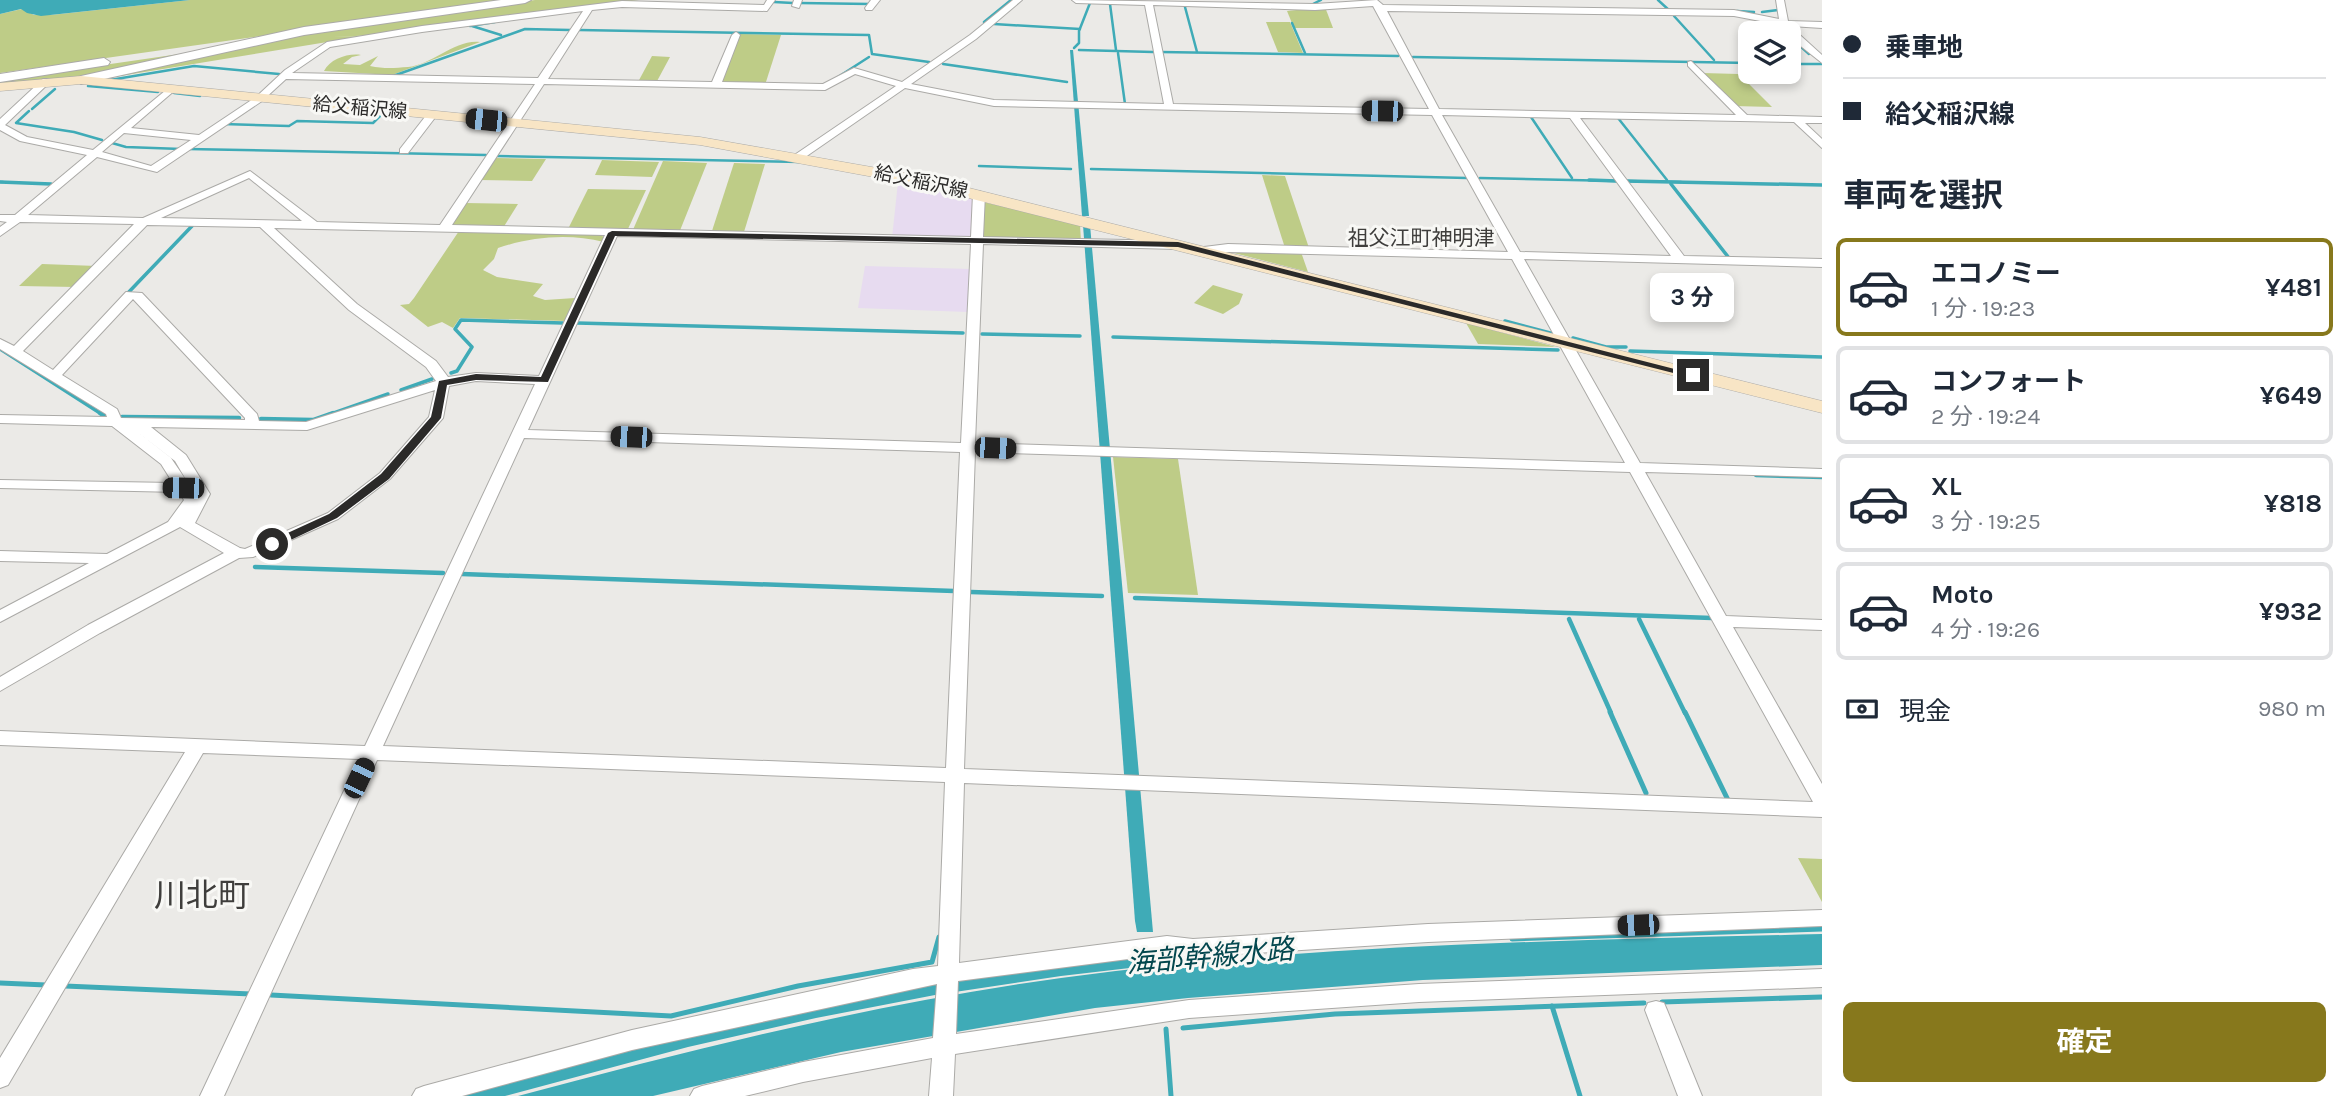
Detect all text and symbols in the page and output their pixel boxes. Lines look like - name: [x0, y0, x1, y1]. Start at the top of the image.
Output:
- map controls: [1738, 21, 1801, 84]
- button: layers: [1738, 21, 1801, 84]
- text: 乗車地: [1885, 32, 1963, 63]
- street label: 給父稲沢線: [312, 93, 408, 123]
- text: 給父稲沢線: [1885, 99, 2015, 130]
- car: [1361, 100, 1404, 122]
- car: [465, 107, 508, 133]
- street label: 給父稲沢線: [872, 161, 970, 203]
- text: 車両を選択: [1843, 177, 2003, 214]
- district label: 祖父江町神明津: [1348, 226, 1495, 250]
- icon: car: [1847, 256, 1910, 319]
- text: エコノミー: [1931, 258, 2061, 289]
- text: ¥481: [2265, 272, 2322, 303]
- callout: 3 分: [1651, 274, 1735, 322]
- text: 3 分: [1670, 284, 1714, 311]
- text: 1 分 · 19:23: [1931, 295, 2035, 322]
- route end: [1677, 359, 1709, 391]
- icon: car: [1847, 364, 1910, 427]
- text: コンフォート: [1931, 366, 2086, 397]
- text: ¥649: [2260, 380, 2322, 411]
- text: 2 分 · 19:24: [1931, 403, 2040, 430]
- car: [610, 426, 653, 448]
- car: [974, 437, 1017, 459]
- text: XL: [1931, 471, 1962, 502]
- icon: car: [1847, 472, 1910, 535]
- car: [162, 477, 205, 499]
- text: ¥818: [2264, 488, 2322, 519]
- text: 3 分 · 19:25: [1931, 508, 2041, 535]
- route start: [256, 528, 288, 560]
- text: Moto: [1931, 579, 1993, 610]
- icon: car: [1847, 580, 1910, 643]
- text: ¥932: [2259, 596, 2322, 627]
- text: 4 分 · 19:26: [1931, 616, 2040, 643]
- icon: cash: [1843, 690, 1881, 728]
- text: 980 m: [2258, 695, 2326, 722]
- text: 現金: [1899, 696, 1951, 727]
- car: [341, 755, 378, 801]
- district label: 川北町: [154, 877, 250, 914]
- car: [1617, 914, 1660, 936]
- water label: 海部幹線水路: [1125, 932, 1297, 980]
- button: 確定: [1843, 1002, 2326, 1082]

